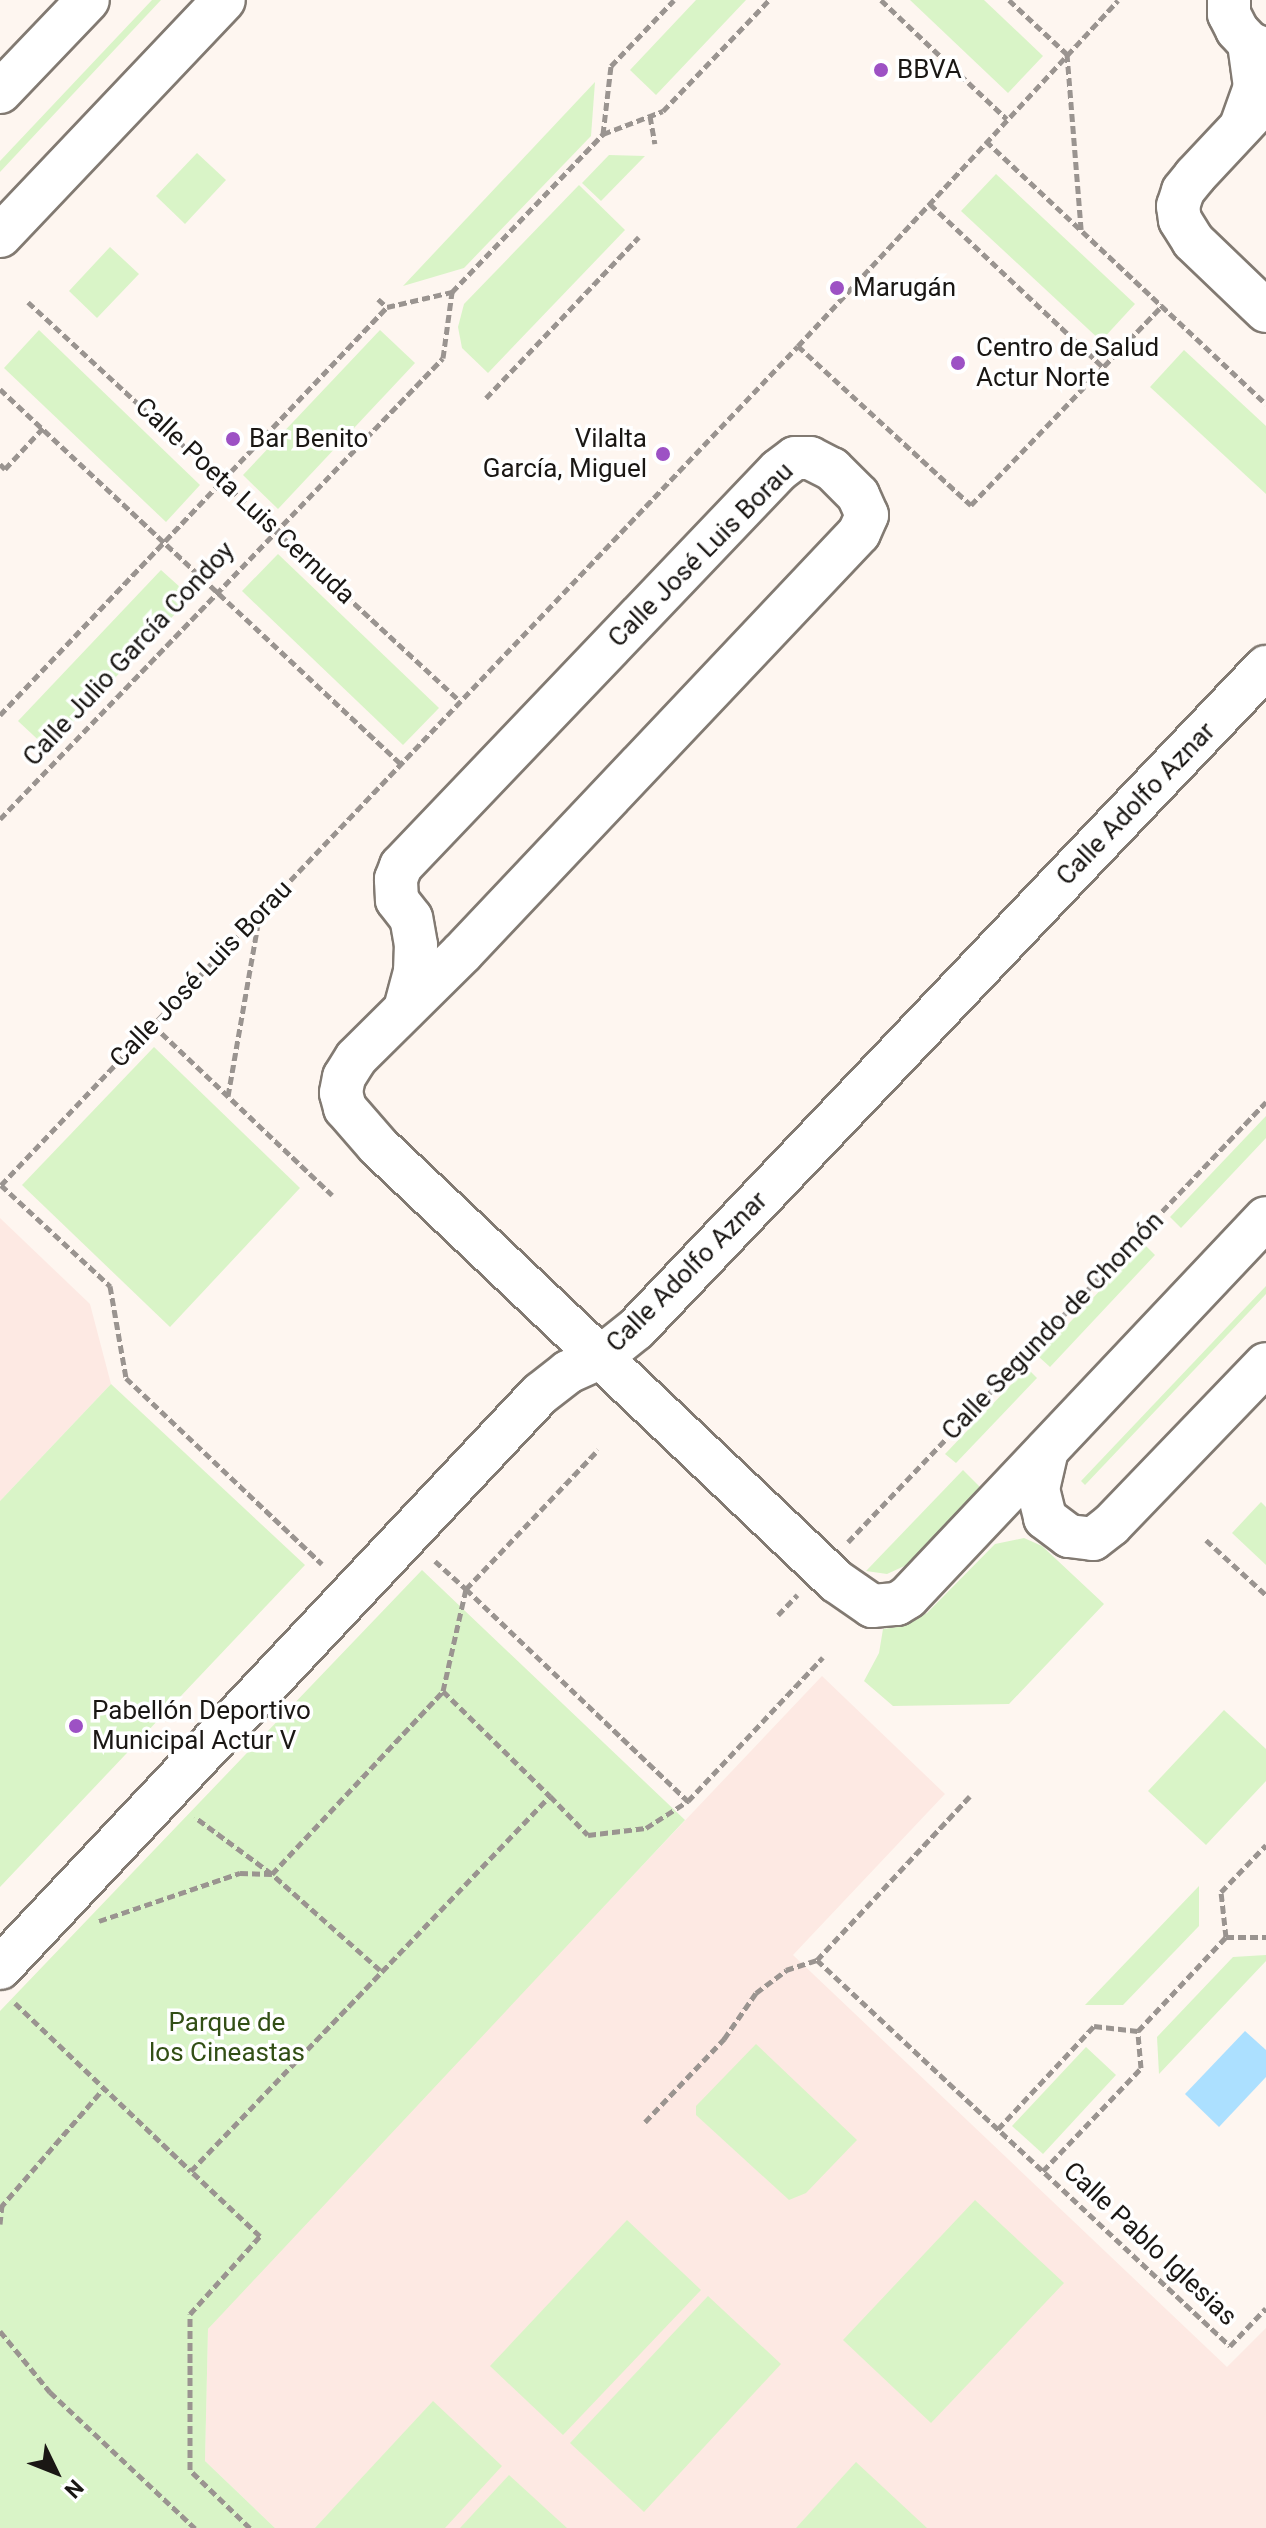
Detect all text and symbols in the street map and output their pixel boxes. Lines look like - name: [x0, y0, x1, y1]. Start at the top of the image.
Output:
- place label: BBVA: [897, 54, 962, 86]
- marker: BBVA: [872, 61, 890, 79]
- place label: Marugán: [853, 272, 956, 304]
- marker: Marugán: [828, 279, 846, 297]
- place label: Centro de Salud Actur Norte: [976, 332, 1159, 394]
- marker: Centro de Salud Actur Norte: [947, 352, 969, 374]
- street label: Calle Poeta Luis Cernuda: [129, 391, 361, 611]
- place label: Bar Benito: [249, 423, 368, 455]
- place label: Vilalta García, Miguel: [483, 423, 647, 484]
- marker: Bar Benito: [224, 430, 242, 448]
- marker: Vilalta García, Miguel: [654, 445, 672, 463]
- street label: Calle José Luis Borau: [602, 456, 800, 654]
- street label: Calle Julio García Condoy: [17, 535, 241, 773]
- street label: Calle Adolfo Aznar: [1050, 716, 1222, 892]
- street label: Calle José Luis Borau: [103, 874, 299, 1074]
- street label: Calle Adolfo Aznar: [600, 1185, 774, 1359]
- street label: Calle Segundo de Chomón: [936, 1205, 1170, 1447]
- place label: Pabellón Deportivo Municipal Actur V: [92, 1695, 311, 1756]
- marker: Pabellón Deportivo Municipal Actur V: [67, 1717, 85, 1735]
- park label: Parque de los Cineastas: [149, 2007, 305, 2068]
- street label: Calle Pablo Iglesias: [1057, 2156, 1243, 2332]
- north arrow: [16, 2432, 96, 2512]
- text: N: [59, 2475, 88, 2503]

